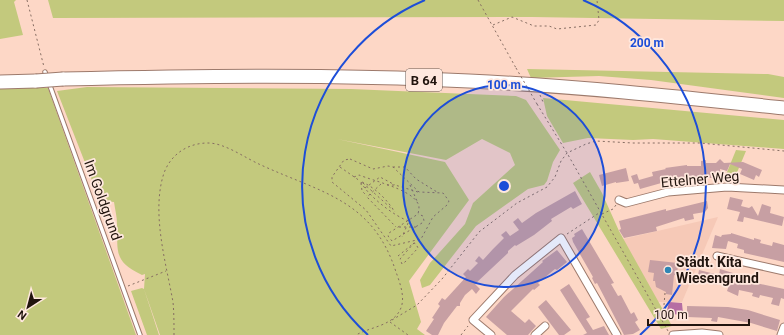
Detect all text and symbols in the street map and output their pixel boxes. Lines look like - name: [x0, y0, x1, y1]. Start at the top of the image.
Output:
- text: 200 m: [630, 36, 664, 50]
- road number: B 64: [406, 69, 442, 91]
- text: 100 m: [487, 78, 521, 92]
- street label: Im Goldgrund: [81, 158, 125, 242]
- street label: Ettelner Weg: [660, 168, 740, 190]
- centre of rings: [497, 179, 511, 193]
- place label: Städt. Kita Wiesengrund: [676, 254, 759, 286]
- marker: Städt. Kita Wiesengrund: [663, 265, 673, 275]
- north arrow: [8, 287, 48, 327]
- scale bar: [648, 301, 749, 327]
- text: N: [15, 307, 29, 322]
- text: 100 m: [654, 308, 688, 322]

